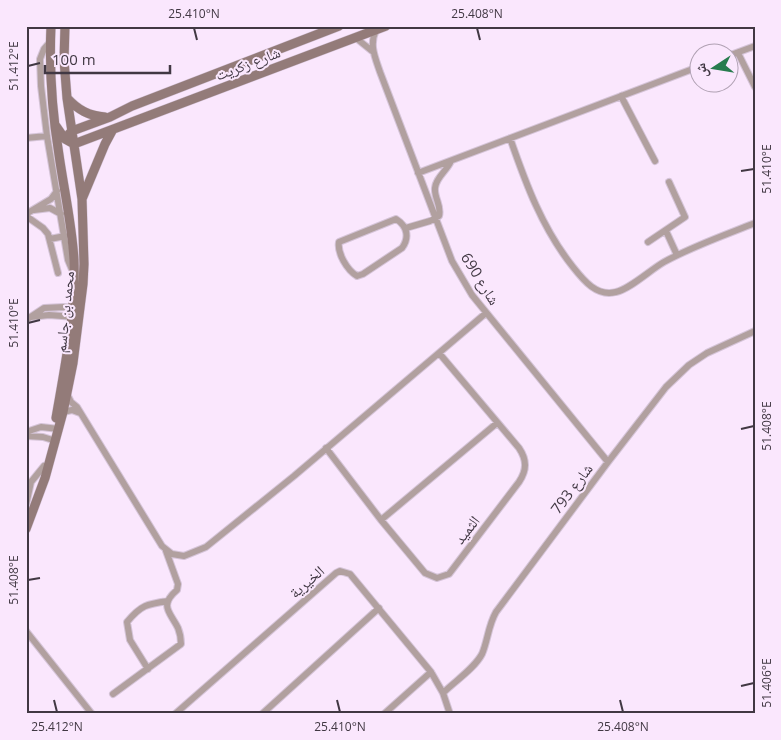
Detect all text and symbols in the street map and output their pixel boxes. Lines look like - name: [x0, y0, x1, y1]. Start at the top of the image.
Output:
- text: 25.410°N: [168, 5, 220, 22]
- text: 25.408°N: [451, 5, 503, 22]
- text: 51.412°E: [5, 41, 22, 91]
- scale bar: [45, 42, 170, 74]
- street label: شارع زكريت: [212, 42, 283, 86]
- north arrow: [688, 42, 738, 92]
- text: 100 m: [52, 49, 96, 69]
- text: ش: [690, 61, 712, 80]
- text: 51.410°E: [758, 144, 775, 194]
- street label: شارع 690: [456, 249, 505, 309]
- street label: محمد بن جاسم: [50, 270, 79, 354]
- text: 51.410°E: [5, 298, 22, 348]
- text: 51.408°E: [758, 401, 775, 451]
- street label: شارع 793: [546, 459, 598, 518]
- street label: الثميد: [449, 511, 484, 548]
- text: 51.408°E: [5, 555, 22, 605]
- street label: الخيرية: [285, 561, 328, 602]
- text: 51.406°E: [758, 658, 775, 708]
- text: 25.412°N: [31, 718, 83, 735]
- text: 25.410°N: [314, 718, 366, 735]
- text: 25.408°N: [597, 718, 649, 735]

